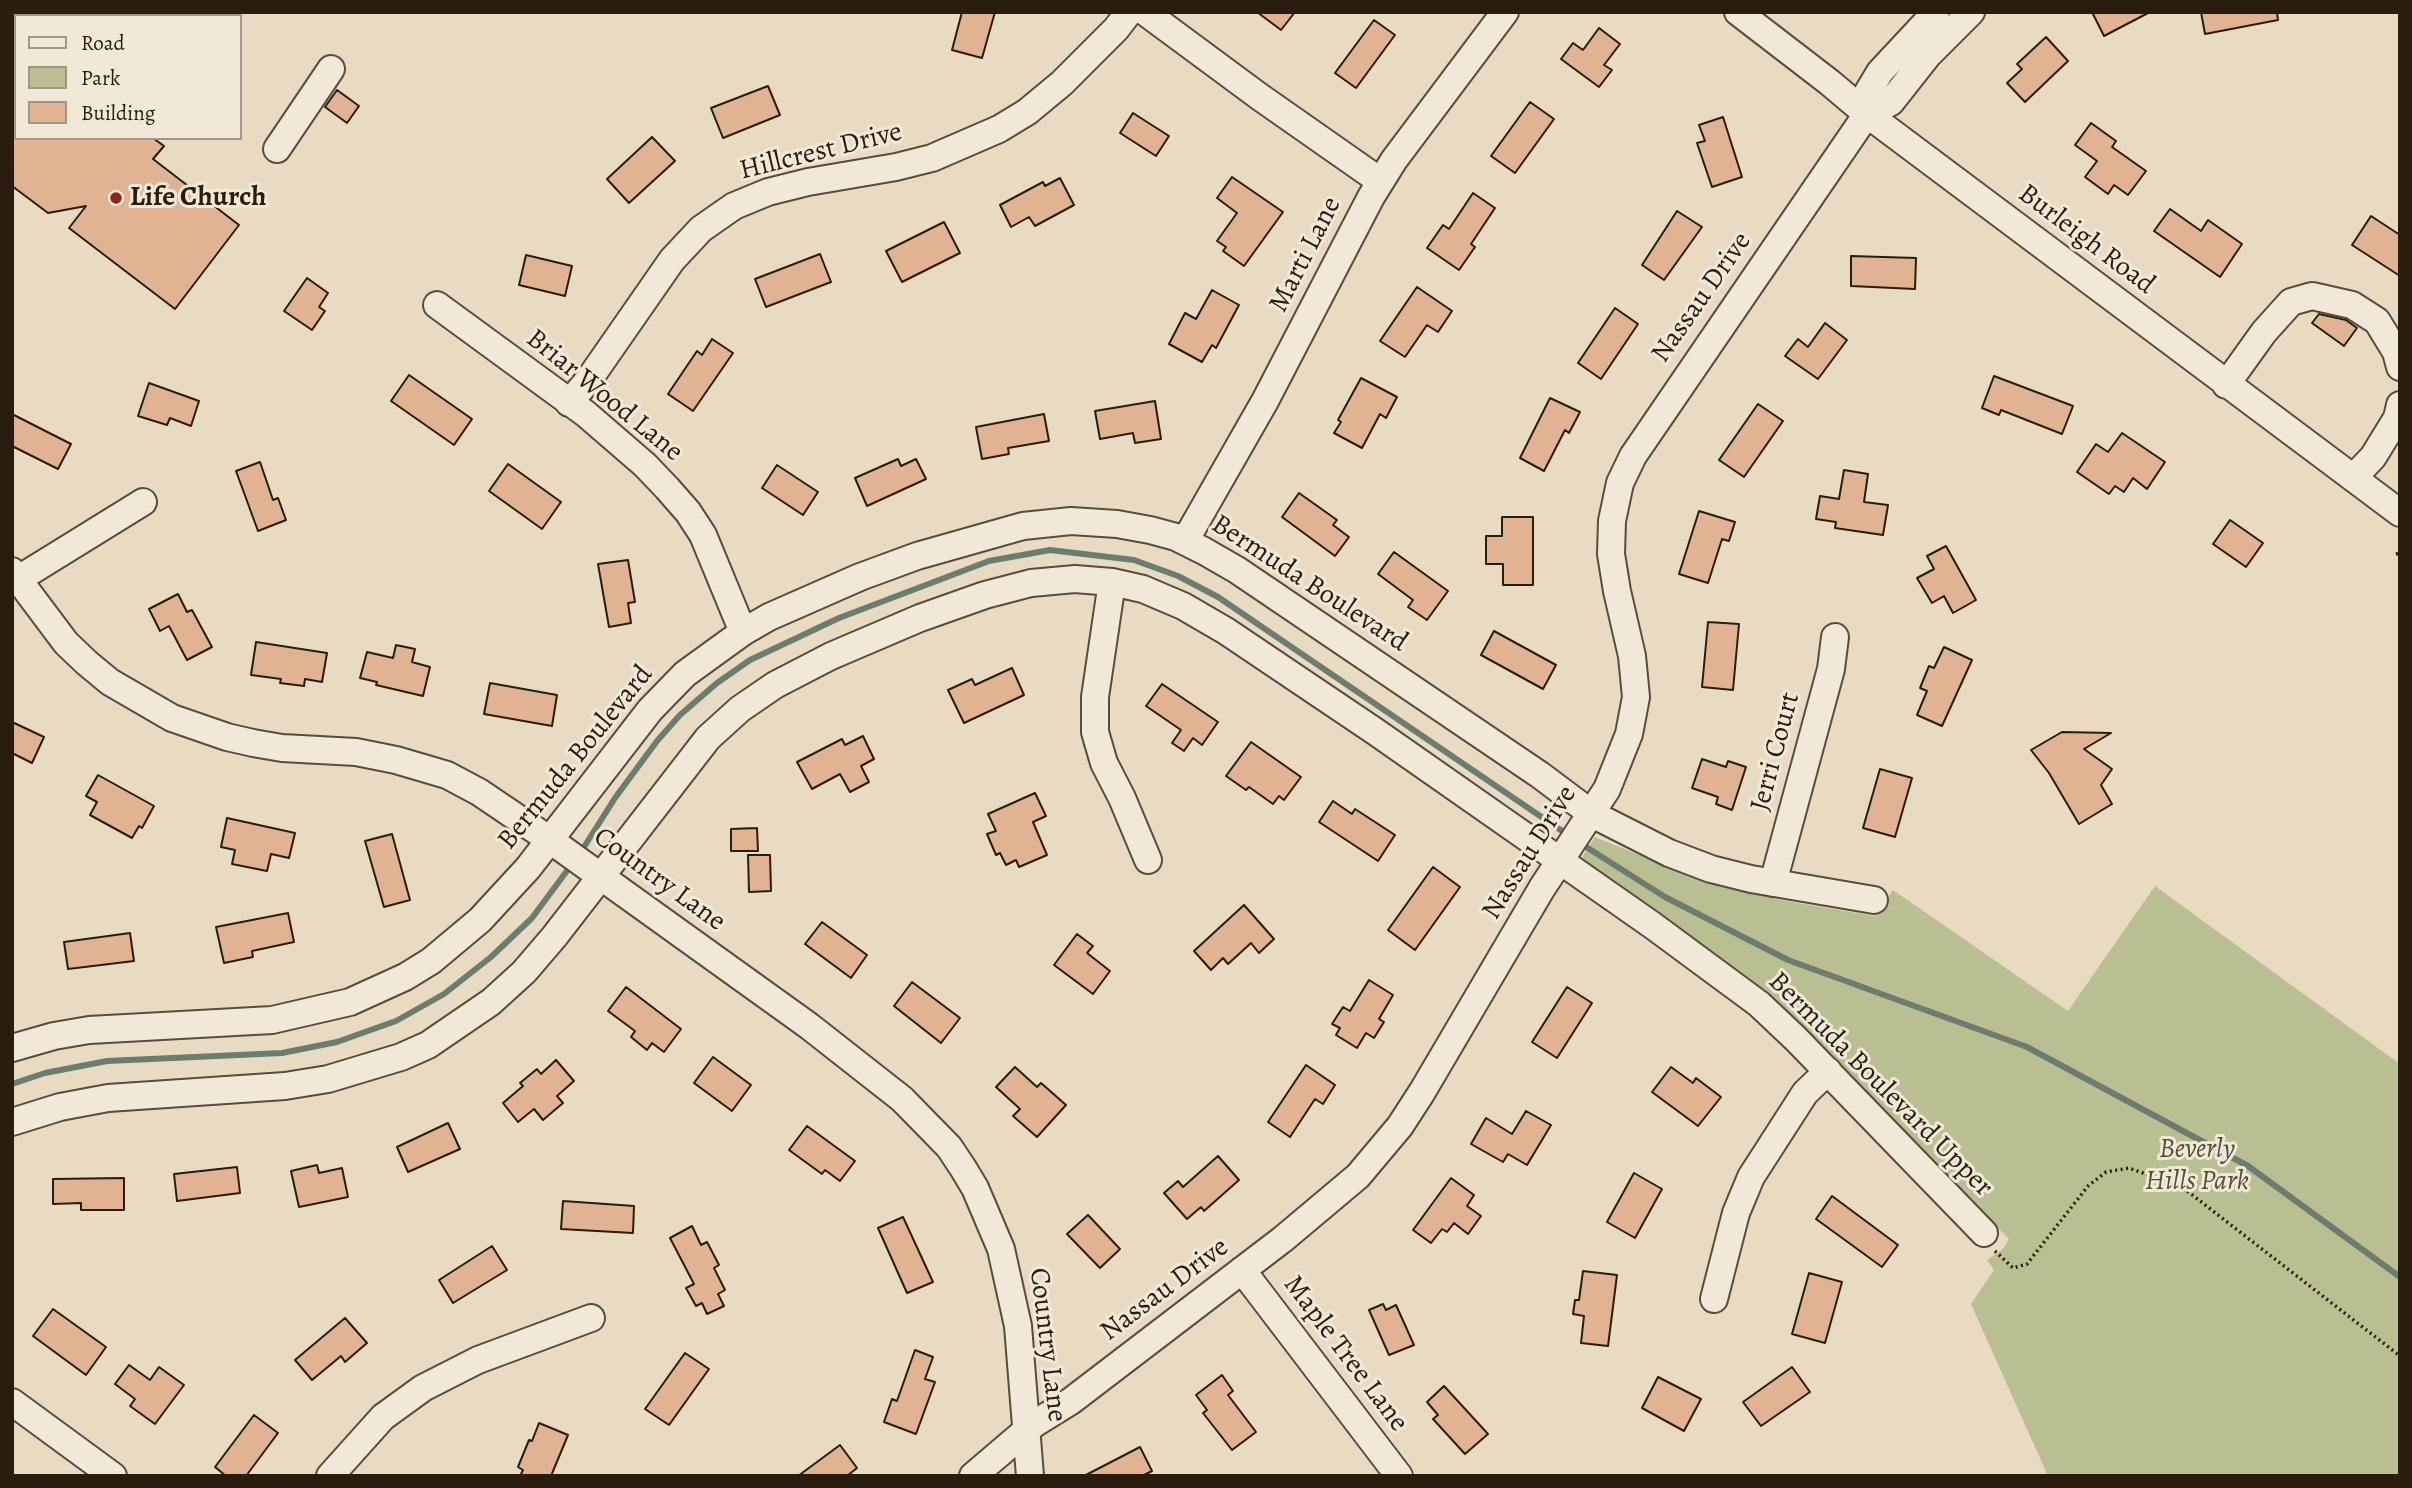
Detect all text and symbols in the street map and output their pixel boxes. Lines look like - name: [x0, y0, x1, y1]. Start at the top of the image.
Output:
- legend: [14, 14, 242, 140]
- text: Road: [81, 29, 125, 57]
- text: Park: [81, 64, 120, 92]
- text: Building: [81, 99, 155, 127]
- street label: Hillcrest Drive: [736, 116, 906, 188]
- street label: Burleigh Road: [2011, 178, 2161, 302]
- place label: Life Church: [130, 181, 266, 215]
- marker: Life Church: [108, 190, 124, 206]
- street label: Marti Lane: [1263, 192, 1349, 318]
- street label: Nassau Drive: [1645, 226, 1759, 370]
- street label: Briar Wood Lane: [519, 323, 689, 469]
- street label: Bermuda Boulevard: [1205, 508, 1413, 660]
- street label: Bermuda Boulevard: [491, 659, 661, 857]
- street label: Jerri Court: [1744, 689, 1808, 815]
- street label: Nassau Drive: [1476, 780, 1584, 926]
- street label: Country Lane: [586, 821, 732, 939]
- street label: Bermuda Boulevard Upper: [1761, 966, 1999, 1204]
- park label: Beverly Hills Park: [2145, 1133, 2249, 1199]
- street label: Nassau Drive: [1094, 1231, 1236, 1349]
- street label: Country Lane: [1021, 1266, 1073, 1424]
- street label: Maple Tree Lane: [1275, 1269, 1415, 1439]

